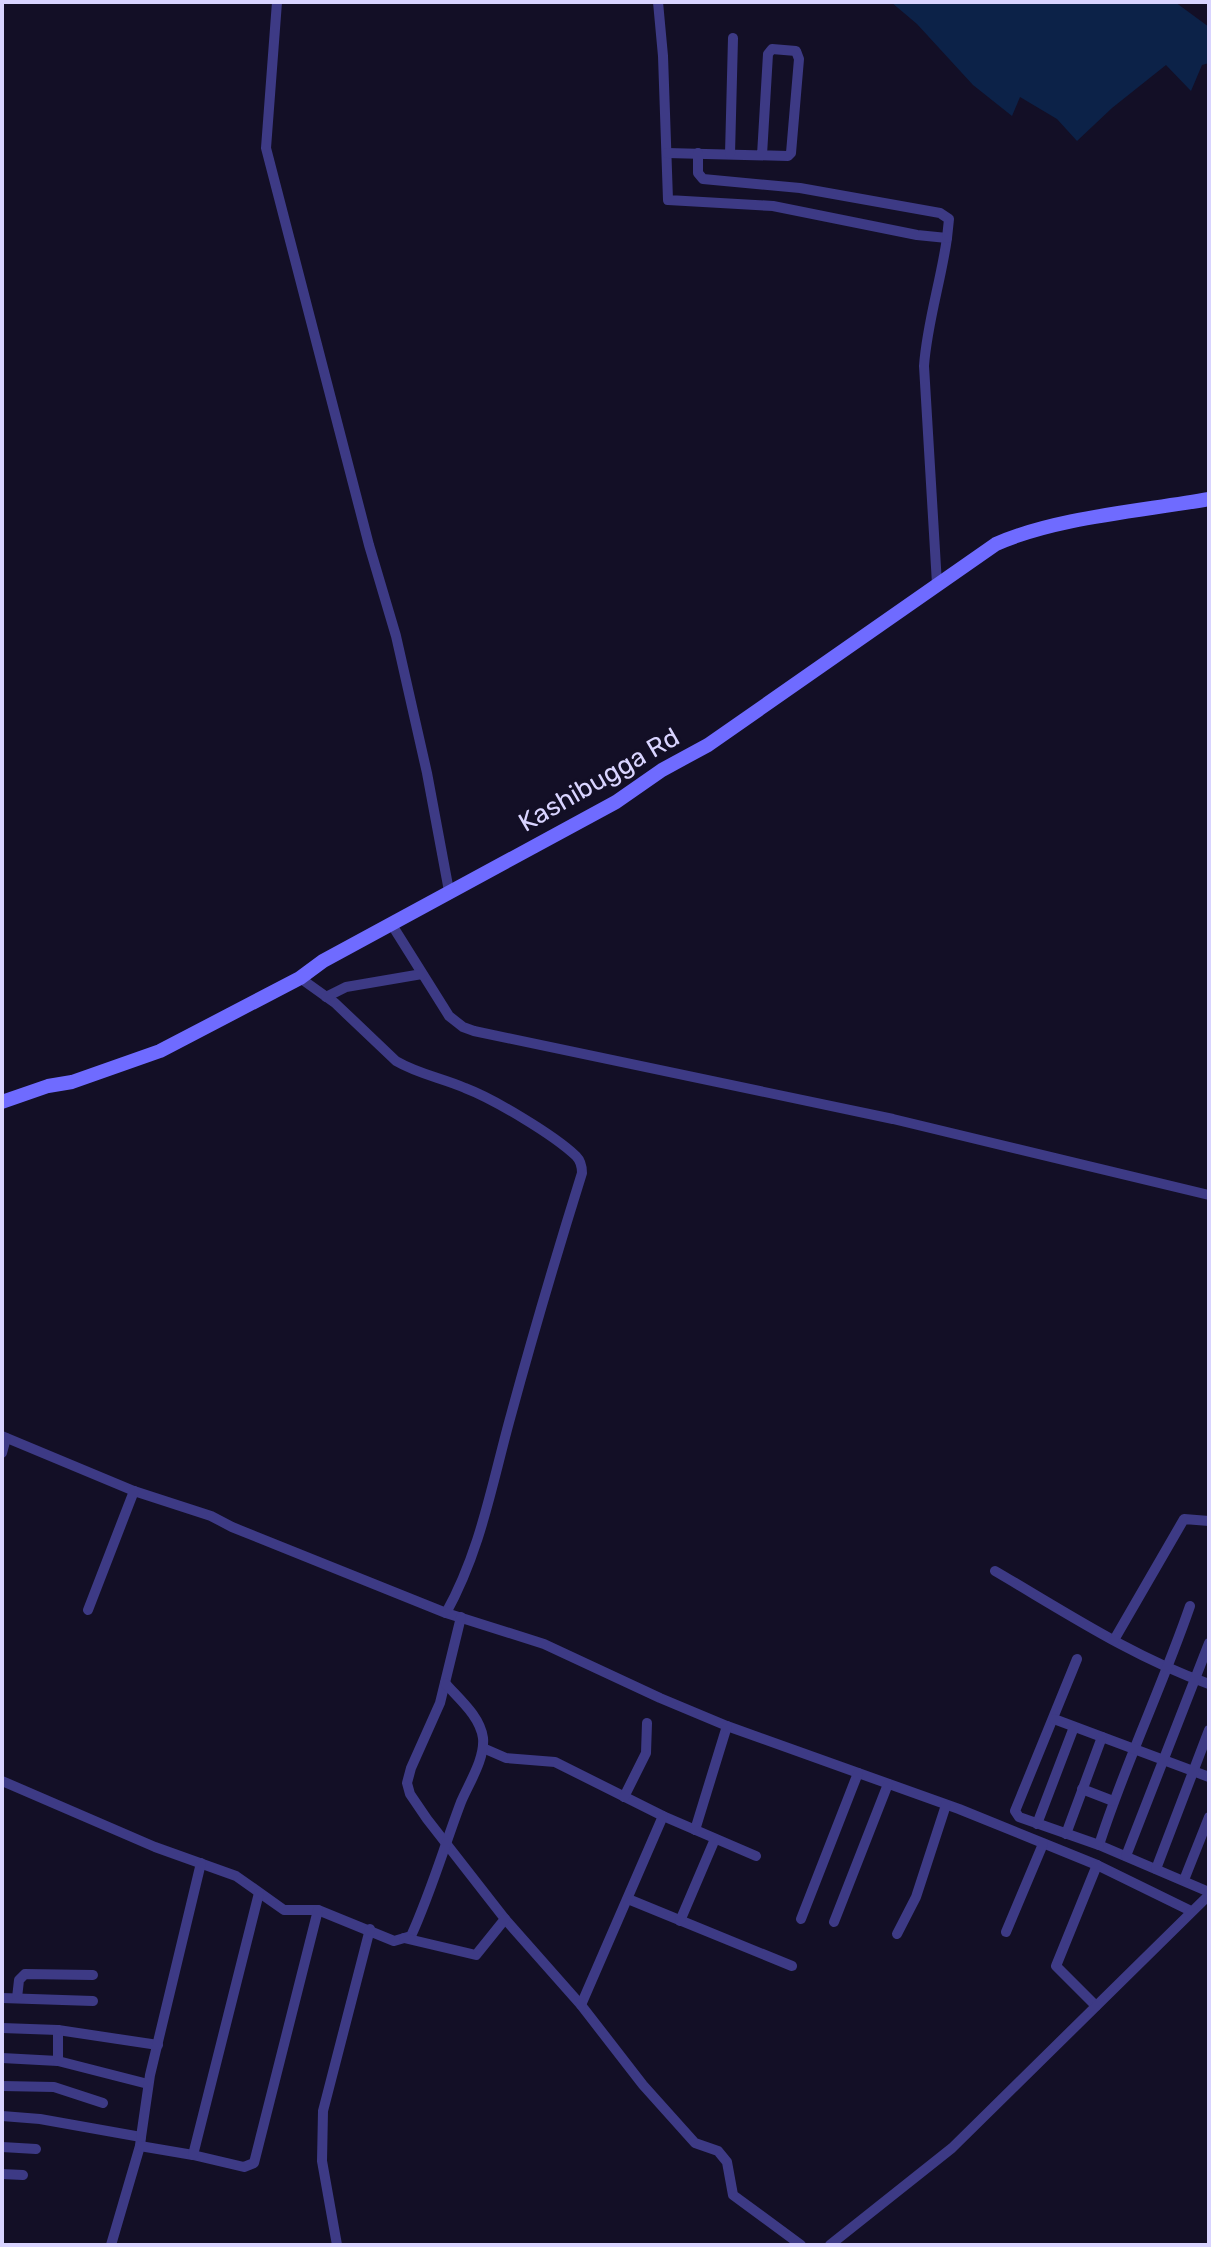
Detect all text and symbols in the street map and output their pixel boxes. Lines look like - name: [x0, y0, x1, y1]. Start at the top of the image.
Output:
- street label: Kashibugga Rd: [513, 721, 685, 839]

